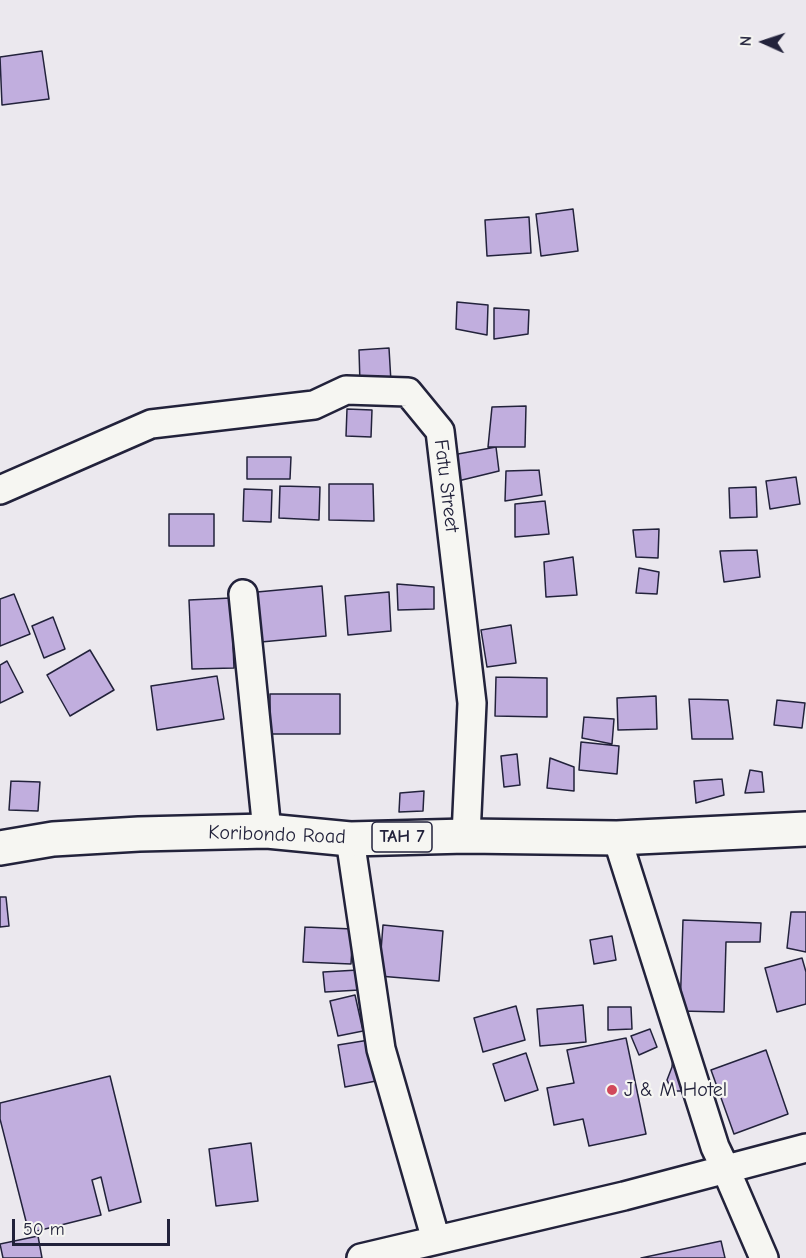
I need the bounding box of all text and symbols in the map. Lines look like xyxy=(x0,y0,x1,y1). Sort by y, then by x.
north arrow xyxy=(734,12,794,72)
text: N xyxy=(737,35,755,47)
street label: Fatu Street xyxy=(428,438,464,534)
street label: Koribondo Road xyxy=(208,821,346,849)
road number: TAH 7 xyxy=(372,822,432,852)
place label: J & M Hotel xyxy=(624,1078,727,1102)
marker: J & M Hotel xyxy=(605,1083,619,1097)
scale bar xyxy=(15,1207,172,1245)
text: 50 m xyxy=(23,1219,65,1240)

